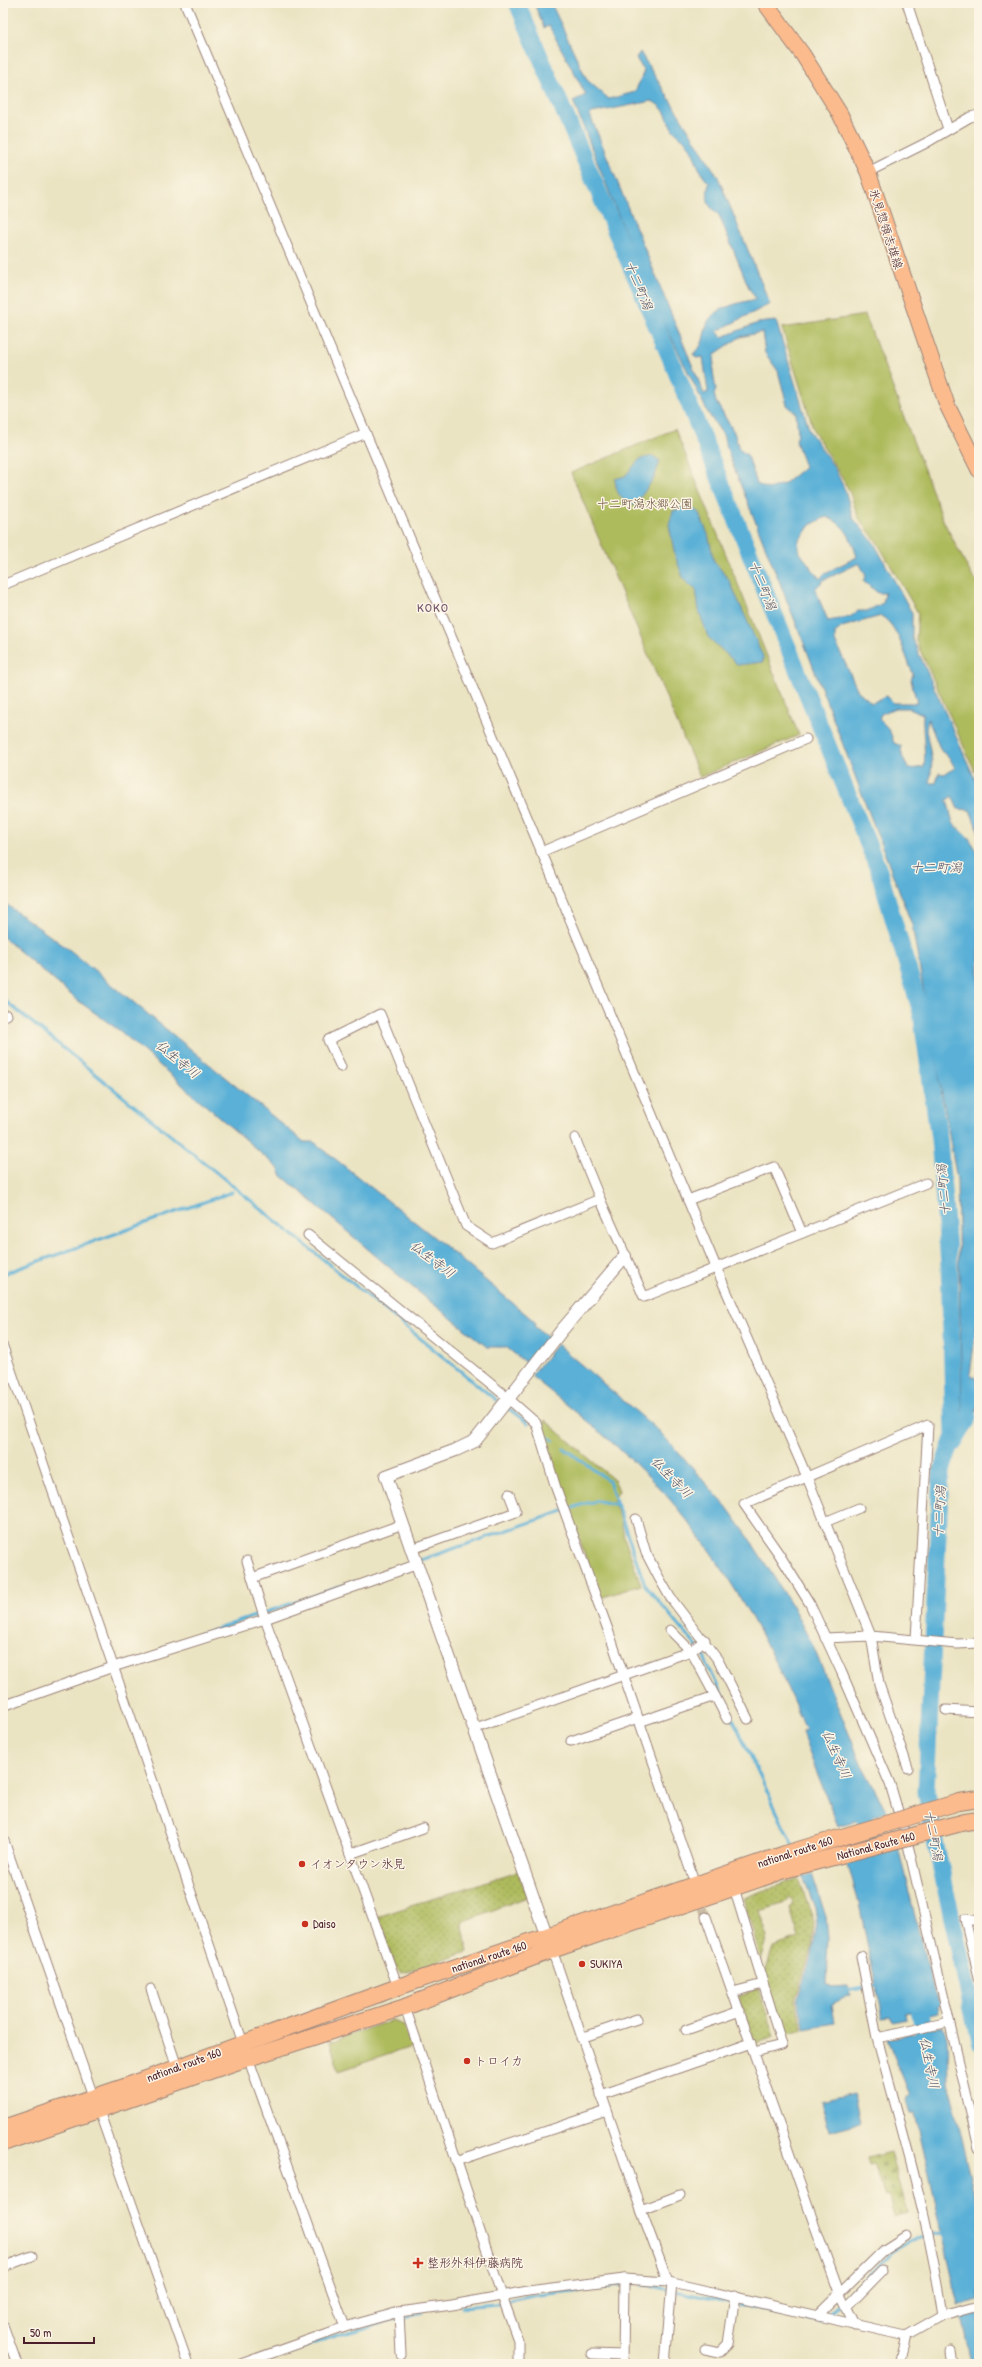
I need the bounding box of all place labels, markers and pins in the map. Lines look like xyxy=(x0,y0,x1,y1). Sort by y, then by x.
place label: イオンタウン氷見 xyxy=(310,1855,405,1872)
marker: イオンタウン氷見 xyxy=(297,1859,307,1869)
place label: Daiso xyxy=(313,1915,336,1932)
marker: Daiso xyxy=(300,1919,310,1929)
place label: SUKIYA xyxy=(590,1955,623,1972)
marker: SUKIYA xyxy=(577,1959,587,1969)
place label: トロイカ xyxy=(475,2052,523,2069)
marker: トロイカ xyxy=(462,2056,472,2066)
place label: 整形外科伊藤病院 xyxy=(427,2254,523,2271)
marker: 整形外科伊藤病院 xyxy=(412,2257,424,2269)

